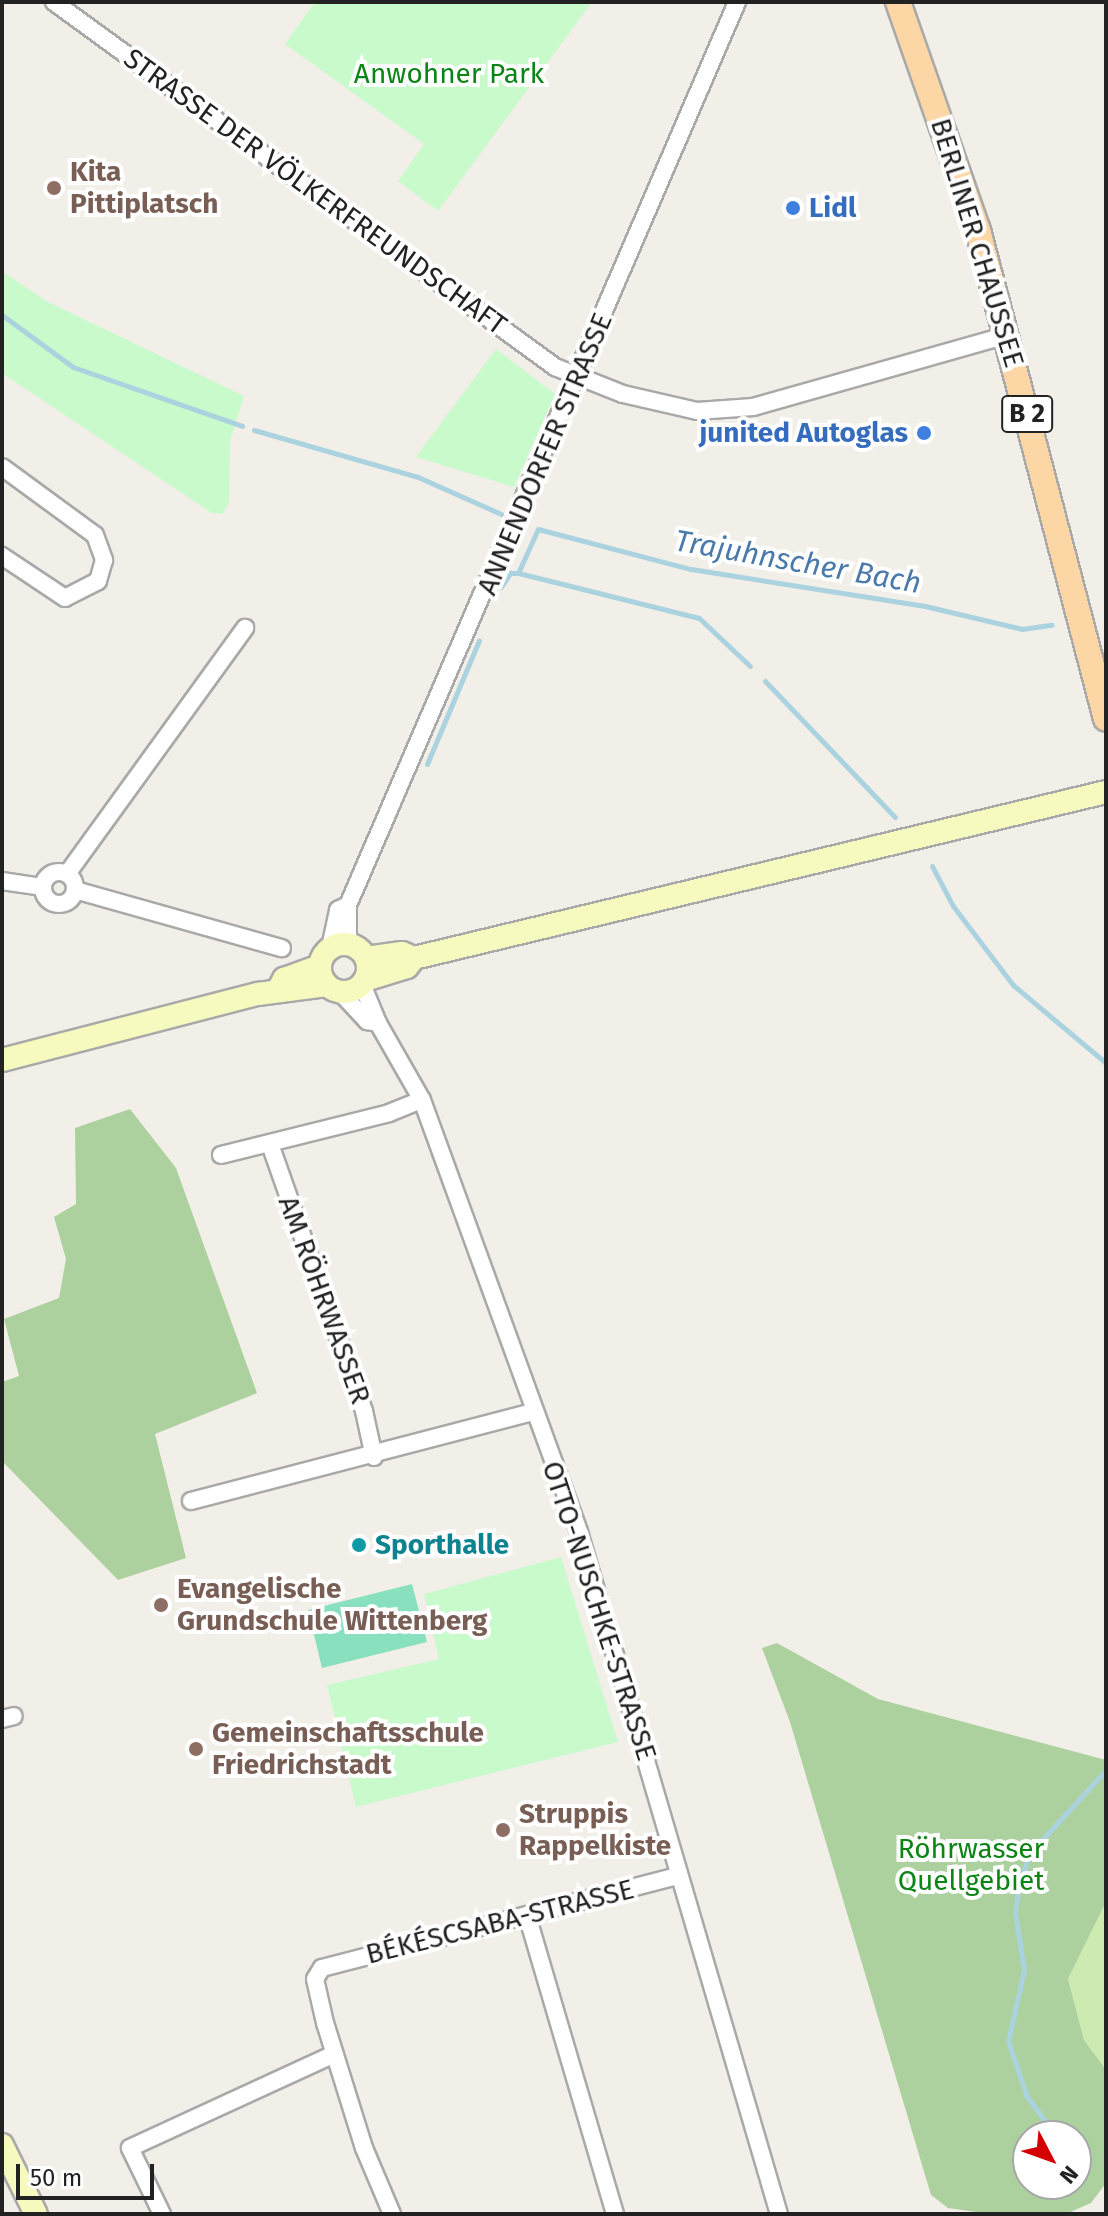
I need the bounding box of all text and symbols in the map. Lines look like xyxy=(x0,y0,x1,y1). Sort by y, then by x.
street label: STRASSE DER VÖLKERFREUNDSCHAFT xyxy=(117,42,513,342)
park label: Anwohner Park xyxy=(354,57,544,91)
street label: BERLINER CHAUSSEE xyxy=(923,114,1031,372)
place label: Kita Pittiplatsch xyxy=(70,155,218,221)
marker: Kita Pittiplatsch xyxy=(45,179,63,197)
place label: Lidl xyxy=(809,191,856,225)
marker: Lidl xyxy=(784,199,802,217)
street label: ANNENDORFER STRASSE xyxy=(470,308,620,600)
road number: B 2 xyxy=(1001,392,1053,436)
place label: junited Autoglas xyxy=(699,416,908,450)
marker: junited Autoglas xyxy=(915,424,933,442)
water label: Trajuhnscher Bach xyxy=(672,523,924,601)
street label: AM RÖHRWASSER xyxy=(271,1192,377,1408)
street label: OTTO-NUSCHKE-STRASSE xyxy=(535,1457,663,1765)
place label: Sporthalle xyxy=(375,1528,509,1562)
marker: Sporthalle xyxy=(350,1536,368,1554)
place label: Evangelische Grundschule Wittenberg xyxy=(177,1572,487,1638)
marker: Evangelische Grundschule Wittenberg xyxy=(152,1596,170,1614)
place label: Gemeinschaftsschule Friedrichstadt xyxy=(212,1716,484,1782)
marker: Gemeinschaftsschule Friedrichstadt xyxy=(187,1740,205,1758)
place label: Struppis Rappelkiste xyxy=(519,1797,671,1863)
marker: Struppis Rappelkiste xyxy=(494,1821,512,1839)
park label: Röhrwasser Quellgebiet xyxy=(898,1832,1044,1898)
street label: BÉKÉSCSABA-STRASSE xyxy=(362,1872,638,1972)
north arrow xyxy=(1012,2120,1092,2200)
scale bar xyxy=(20,2148,158,2198)
text: N xyxy=(1054,2160,1084,2189)
text: 50 m xyxy=(30,2164,82,2192)

